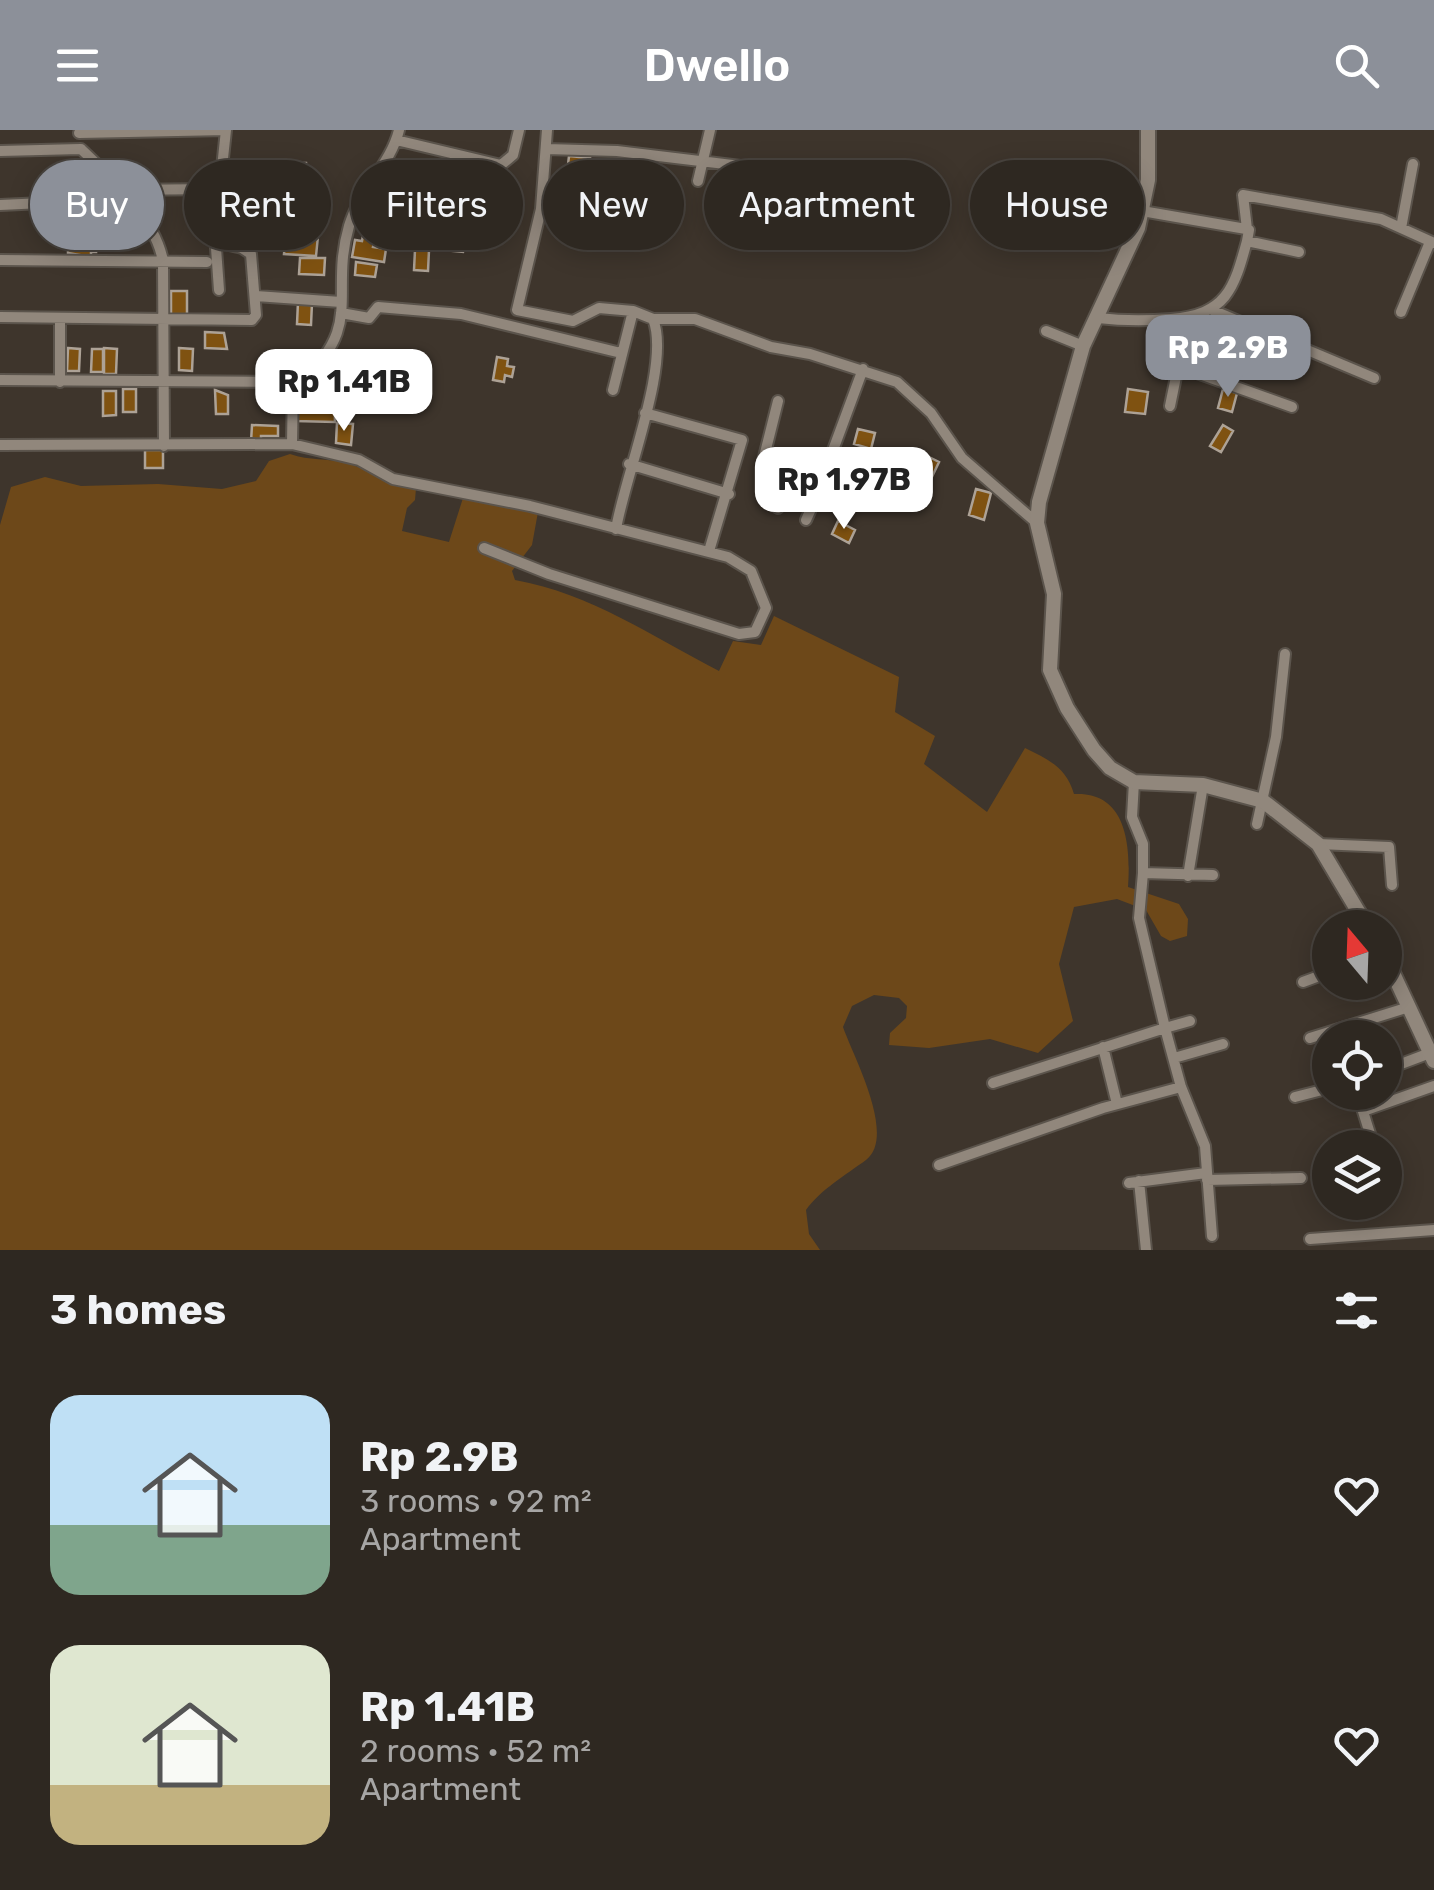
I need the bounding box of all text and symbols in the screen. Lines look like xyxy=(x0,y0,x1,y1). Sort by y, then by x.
icon: menu xyxy=(50,38,105,93)
icon: search xyxy=(1329,38,1384,93)
text: Dwello xyxy=(644,39,790,92)
chip: Buy xyxy=(30,160,164,250)
chip: Rent xyxy=(184,160,331,250)
chip: Filters xyxy=(351,160,523,250)
chip: New xyxy=(543,160,684,250)
chip: Apartment xyxy=(704,160,950,250)
chip: House xyxy=(970,160,1144,250)
pin: Rp 2.9B xyxy=(1136,315,1320,400)
text: Rp 2.9B xyxy=(1168,328,1288,366)
pin: Rp 1.41B xyxy=(241,349,447,434)
text: Rp 1.41B xyxy=(277,362,411,400)
pin: Rp 1.97B xyxy=(741,447,947,532)
text: Rp 1.97B xyxy=(777,460,911,498)
north arrow xyxy=(1312,910,1402,1000)
map controls xyxy=(1312,910,1402,1220)
button: locate xyxy=(1312,1020,1402,1110)
button: layers xyxy=(1312,1130,1402,1220)
icon: filters xyxy=(1329,1283,1384,1338)
text: 3 homes xyxy=(50,1285,226,1335)
text: Rp 2.9B xyxy=(360,1432,519,1482)
icon: home xyxy=(130,1435,250,1555)
icon: heart xyxy=(1329,1468,1384,1523)
text: 3 rooms · 92 m² xyxy=(360,1482,592,1520)
text: Apartment xyxy=(360,1520,521,1558)
text: Rp 1.41B xyxy=(360,1682,535,1732)
icon: home xyxy=(130,1685,250,1805)
icon: heart xyxy=(1329,1718,1384,1773)
text: 2 rooms · 52 m² xyxy=(360,1732,591,1770)
text: Apartment xyxy=(360,1770,521,1808)

